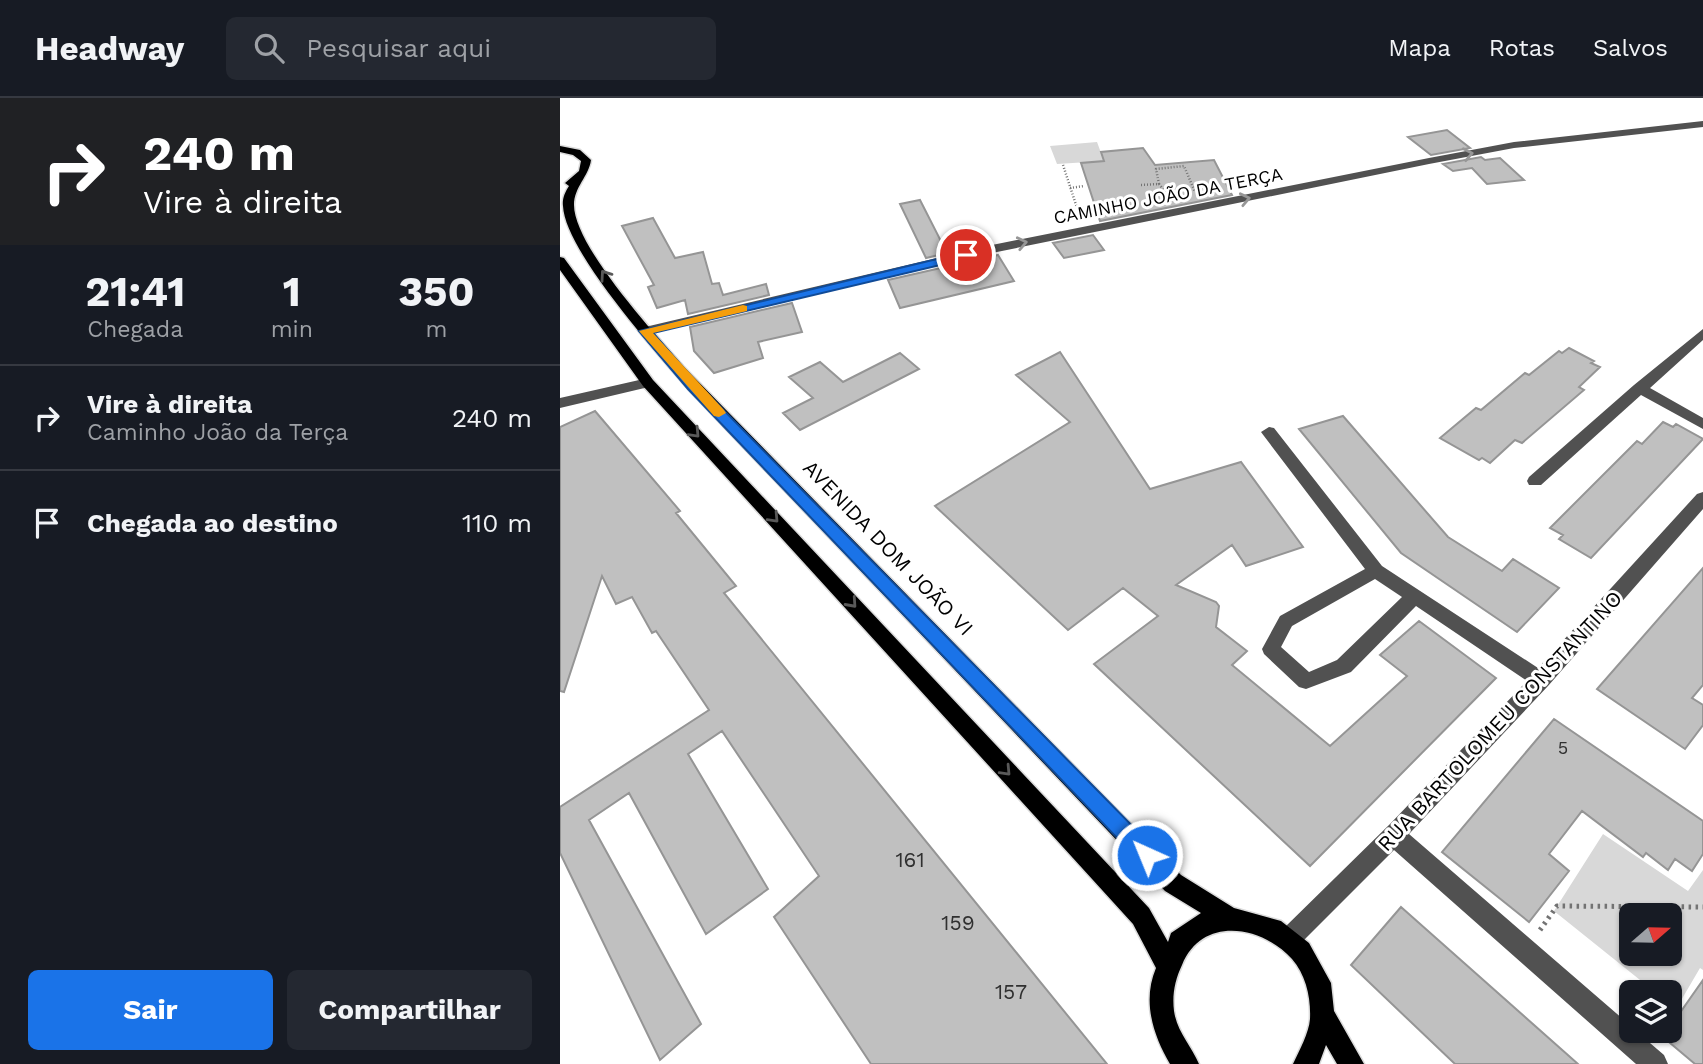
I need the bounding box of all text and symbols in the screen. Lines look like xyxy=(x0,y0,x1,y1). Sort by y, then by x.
search box xyxy=(226,17,716,80)
text: Headway xyxy=(35,29,184,68)
icon: search xyxy=(250,29,288,67)
text: Pesquisar aqui xyxy=(306,33,491,63)
text: Mapa xyxy=(1388,34,1451,62)
text: Rotas xyxy=(1489,34,1555,62)
text: Salvos xyxy=(1593,34,1668,62)
text: 240 m xyxy=(143,124,295,182)
icon: right xyxy=(28,126,119,217)
one-way arrow xyxy=(1462,147,1474,162)
street label: CAMINHO JOÃO DA TERÇA xyxy=(1052,163,1284,228)
text: Vire à direita xyxy=(143,183,342,221)
one-way arrow xyxy=(1239,193,1251,208)
pin xyxy=(936,225,996,285)
icon: arrive xyxy=(947,236,985,274)
one-way arrow xyxy=(1016,236,1028,251)
text: 21:41 xyxy=(85,267,185,316)
text: 1 xyxy=(283,267,301,316)
text: 350 xyxy=(398,267,475,316)
one-way arrow xyxy=(601,270,614,283)
text: Chegada xyxy=(87,316,183,343)
text: min xyxy=(271,316,313,343)
text: m xyxy=(425,316,447,343)
text: Vire à direita xyxy=(87,389,252,419)
icon: right xyxy=(28,399,66,437)
text: 240 m xyxy=(452,403,532,433)
text: Caminho João da Terça xyxy=(87,419,348,446)
one-way arrow xyxy=(686,425,699,438)
street label: AVENIDA DOM JOÃO VI xyxy=(798,455,979,641)
icon: arrive xyxy=(28,504,66,542)
text: Chegada ao destino xyxy=(87,508,338,538)
text: 110 m xyxy=(462,508,532,538)
one-way arrow xyxy=(765,510,778,523)
street label: RUA BARTOLOMEU CONSTANTINO xyxy=(1372,585,1627,856)
one-way arrow xyxy=(844,595,856,608)
house number: 5 xyxy=(1558,737,1568,758)
one-way arrow xyxy=(997,763,1010,776)
position arrow xyxy=(1110,818,1184,892)
house number: 161 xyxy=(895,847,925,872)
north arrow xyxy=(1619,903,1682,966)
map controls xyxy=(1619,903,1682,1043)
house number: 159 xyxy=(941,910,975,935)
button: Sair xyxy=(28,970,273,1050)
button: Compartilhar xyxy=(287,970,532,1050)
house number: 157 xyxy=(995,979,1027,1004)
button: layers xyxy=(1619,980,1682,1043)

